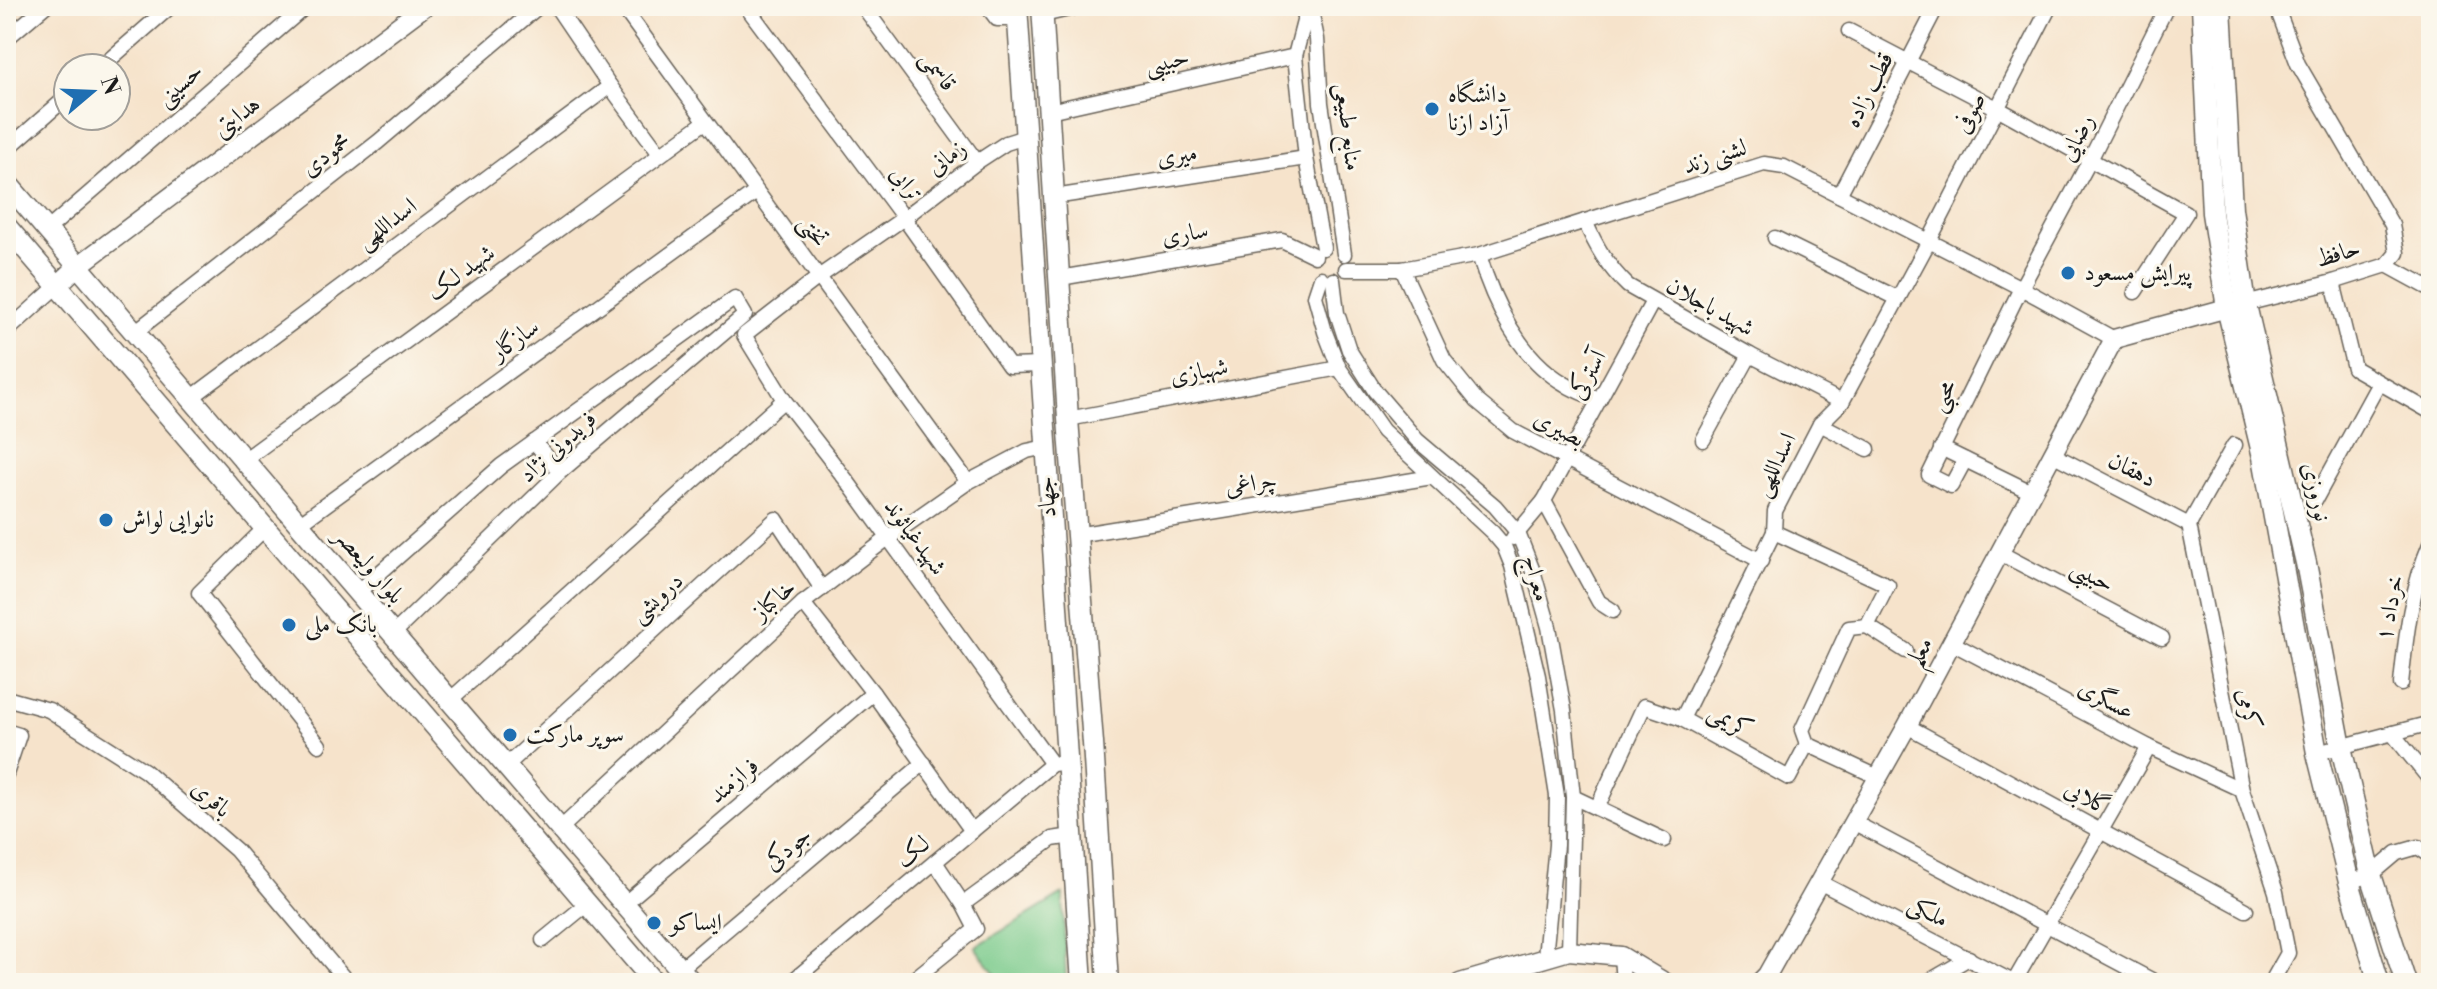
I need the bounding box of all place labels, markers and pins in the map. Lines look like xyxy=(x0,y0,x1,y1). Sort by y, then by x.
place label: دانشگاه آزاد ازنا xyxy=(1448,79,1511,138)
marker: دانشگاه آزاد ازنا xyxy=(1423,100,1441,118)
place label: پیرایش مسعود xyxy=(2084,258,2192,289)
marker: پیرایش مسعود xyxy=(2059,264,2077,282)
place label: نانوایی لواش xyxy=(122,505,214,535)
marker: نانوایی لواش xyxy=(97,511,115,529)
place label: بانک ملی xyxy=(305,610,377,641)
marker: بانک ملی xyxy=(280,616,298,634)
place label: سوپر مارکت xyxy=(526,720,624,750)
marker: سوپر مارکت xyxy=(501,726,519,744)
place label: ایساکو xyxy=(668,908,722,938)
marker: ایساکو xyxy=(645,914,663,932)

